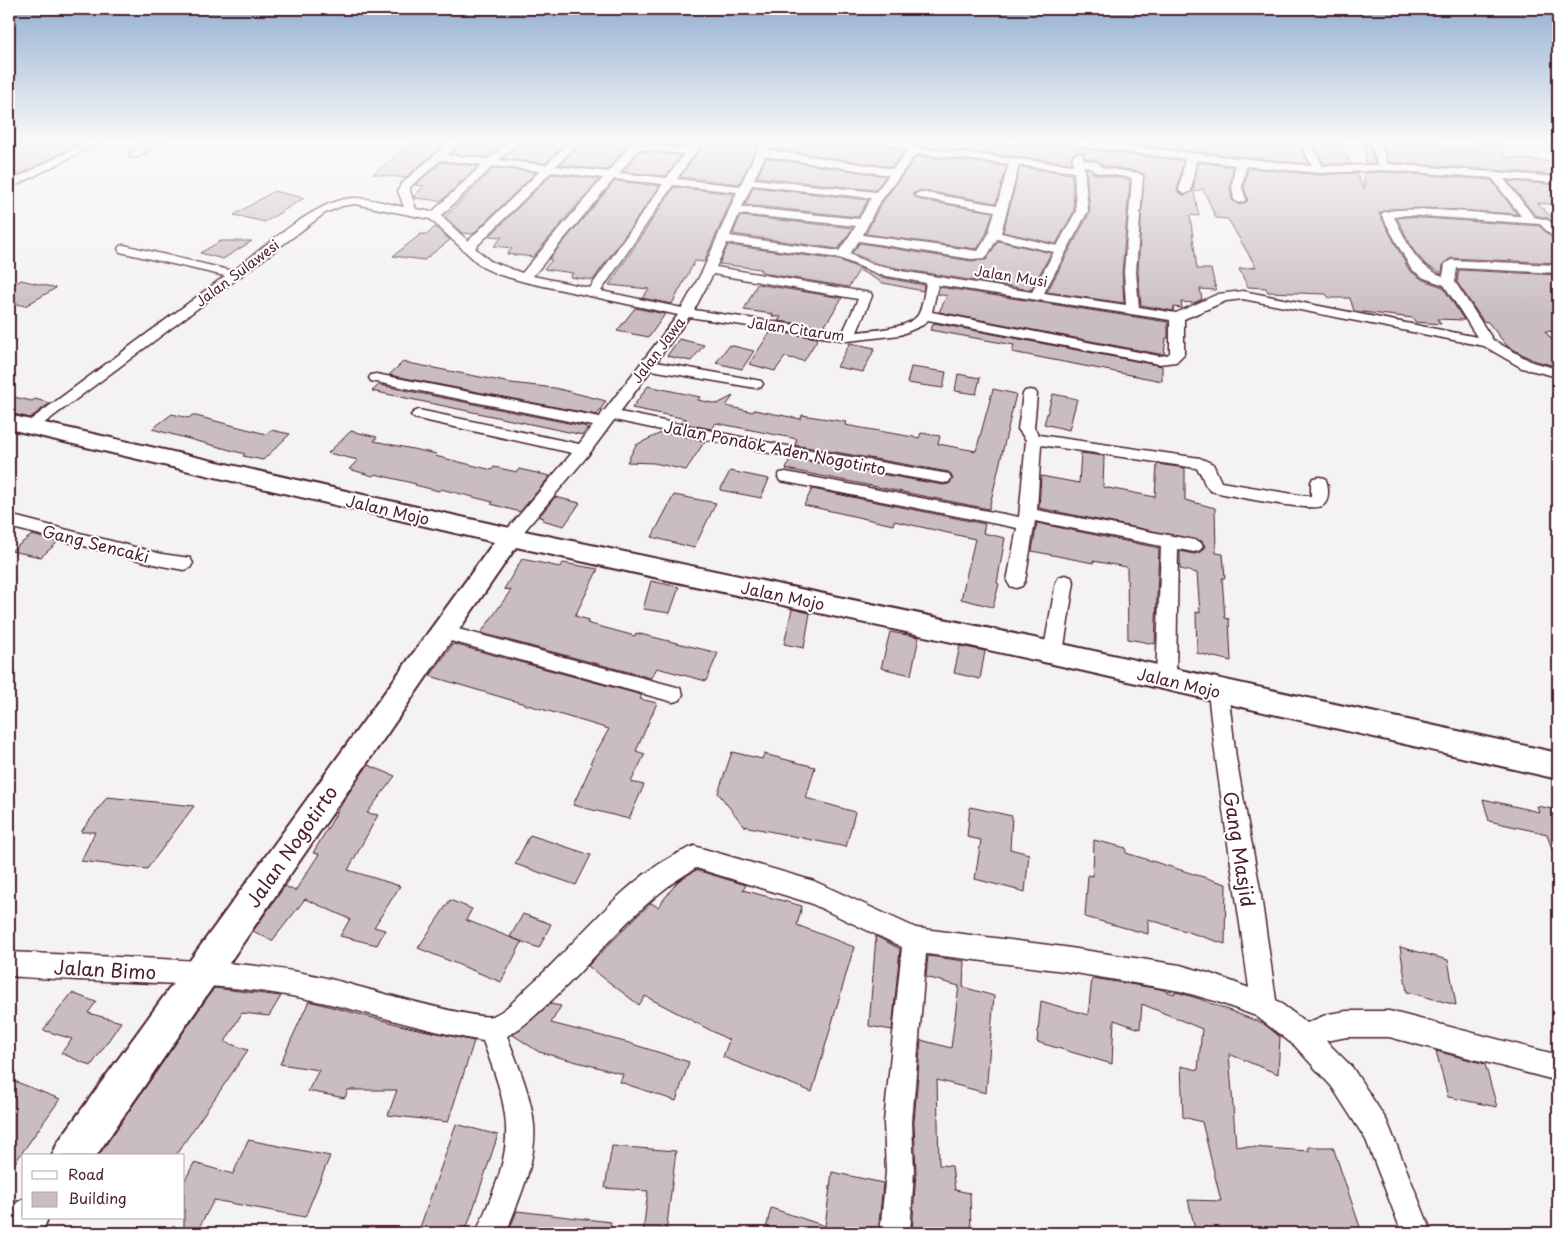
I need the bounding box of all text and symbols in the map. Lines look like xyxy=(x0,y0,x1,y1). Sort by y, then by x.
street label: Jalan Sulawesi xyxy=(191,234,283,312)
street label: Jalan Musi xyxy=(973,260,1049,292)
street label: Jalan Jawa xyxy=(626,312,690,387)
street label: Jalan Citarum xyxy=(746,312,846,346)
street label: Jalan Pondok Aden Nogotirto xyxy=(662,414,888,480)
street label: Jalan Mojo xyxy=(344,488,432,530)
street label: Gang Sencaki xyxy=(40,518,152,568)
street label: Jalan Mojo xyxy=(739,574,827,616)
street label: Jalan Mojo xyxy=(1135,661,1223,703)
street label: Jalan Nogotirto xyxy=(238,779,344,913)
street label: Gang Masjid xyxy=(1217,789,1263,909)
street label: Jalan Bimo xyxy=(53,952,157,986)
legend xyxy=(22,1154,185,1220)
text: Road xyxy=(68,1162,104,1185)
text: Building xyxy=(68,1186,127,1209)

